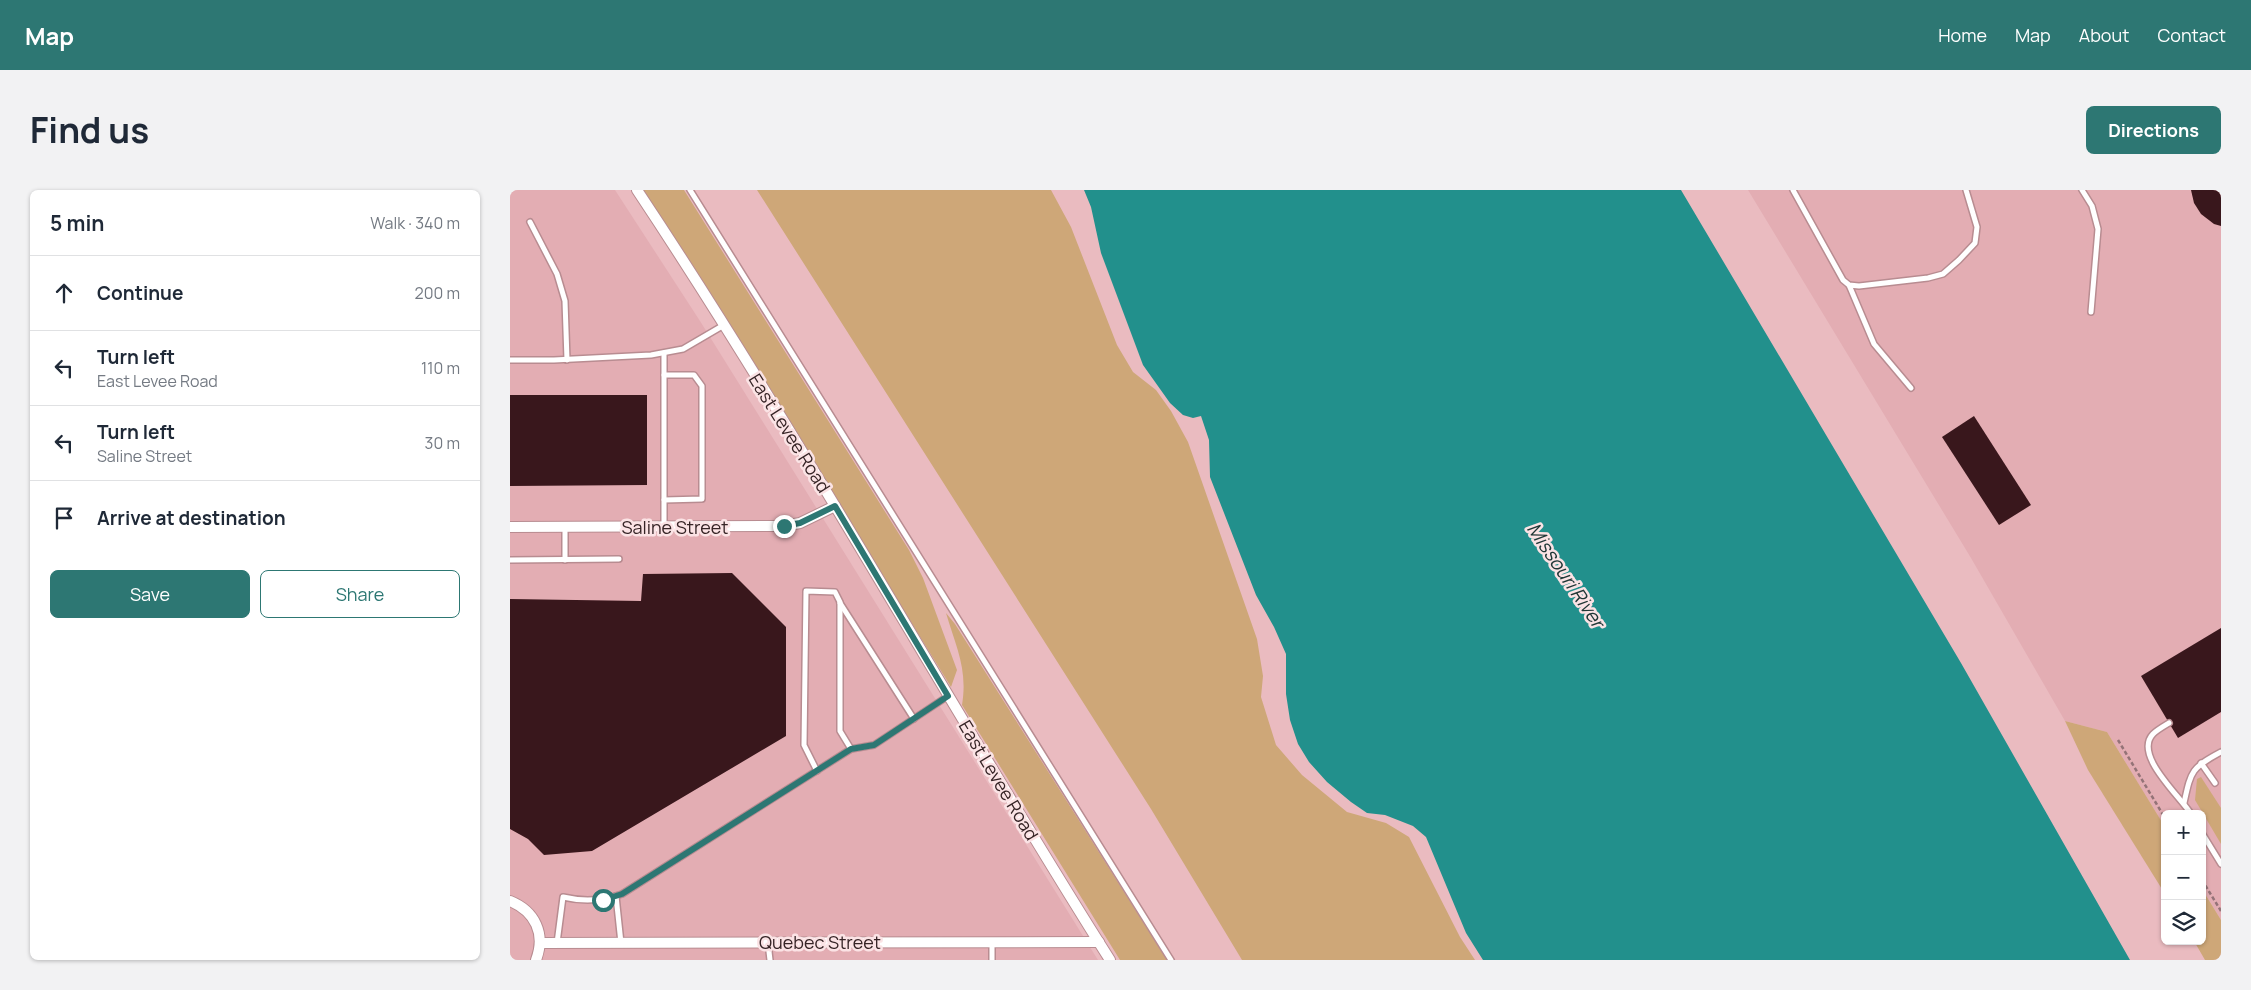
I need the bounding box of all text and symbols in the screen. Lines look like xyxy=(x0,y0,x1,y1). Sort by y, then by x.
text: Map xyxy=(25,19,74,52)
text: Home xyxy=(1938,23,1987,47)
text: Map xyxy=(2015,23,2051,47)
text: About xyxy=(2079,23,2129,47)
text: Contact xyxy=(2157,23,2226,47)
text: Find us xyxy=(30,106,149,154)
button: Directions xyxy=(2086,106,2221,154)
text: 5 min xyxy=(50,209,104,237)
text: Walk · 340 m xyxy=(370,212,460,234)
icon: ahead xyxy=(50,279,78,307)
text: Continue xyxy=(97,280,183,306)
text: 200 m xyxy=(415,282,460,304)
text: Turn left xyxy=(97,344,175,370)
icon: left xyxy=(50,354,78,382)
text: 110 m xyxy=(421,357,460,379)
street label: East Levee Road xyxy=(744,369,836,497)
text: East Levee Road xyxy=(97,370,218,392)
text: Turn left xyxy=(97,419,175,445)
icon: left xyxy=(50,429,78,457)
text: 30 m xyxy=(425,432,460,454)
text: Saline Street xyxy=(97,445,192,467)
icon: arrive xyxy=(50,504,78,532)
text: Arrive at destination xyxy=(97,505,286,531)
street label: Saline Street xyxy=(621,515,729,539)
route end xyxy=(773,515,796,538)
water label: Missouri River xyxy=(1521,517,1612,634)
button: Save xyxy=(50,570,250,618)
button: Share xyxy=(260,570,460,618)
street label: East Levee Road xyxy=(954,716,1044,844)
map controls xyxy=(2161,810,2206,945)
button: + xyxy=(2161,810,2206,855)
button: − xyxy=(2161,855,2206,900)
route start xyxy=(592,889,615,912)
button: layers xyxy=(2161,900,2206,945)
street label: Quebec Street xyxy=(759,930,881,954)

